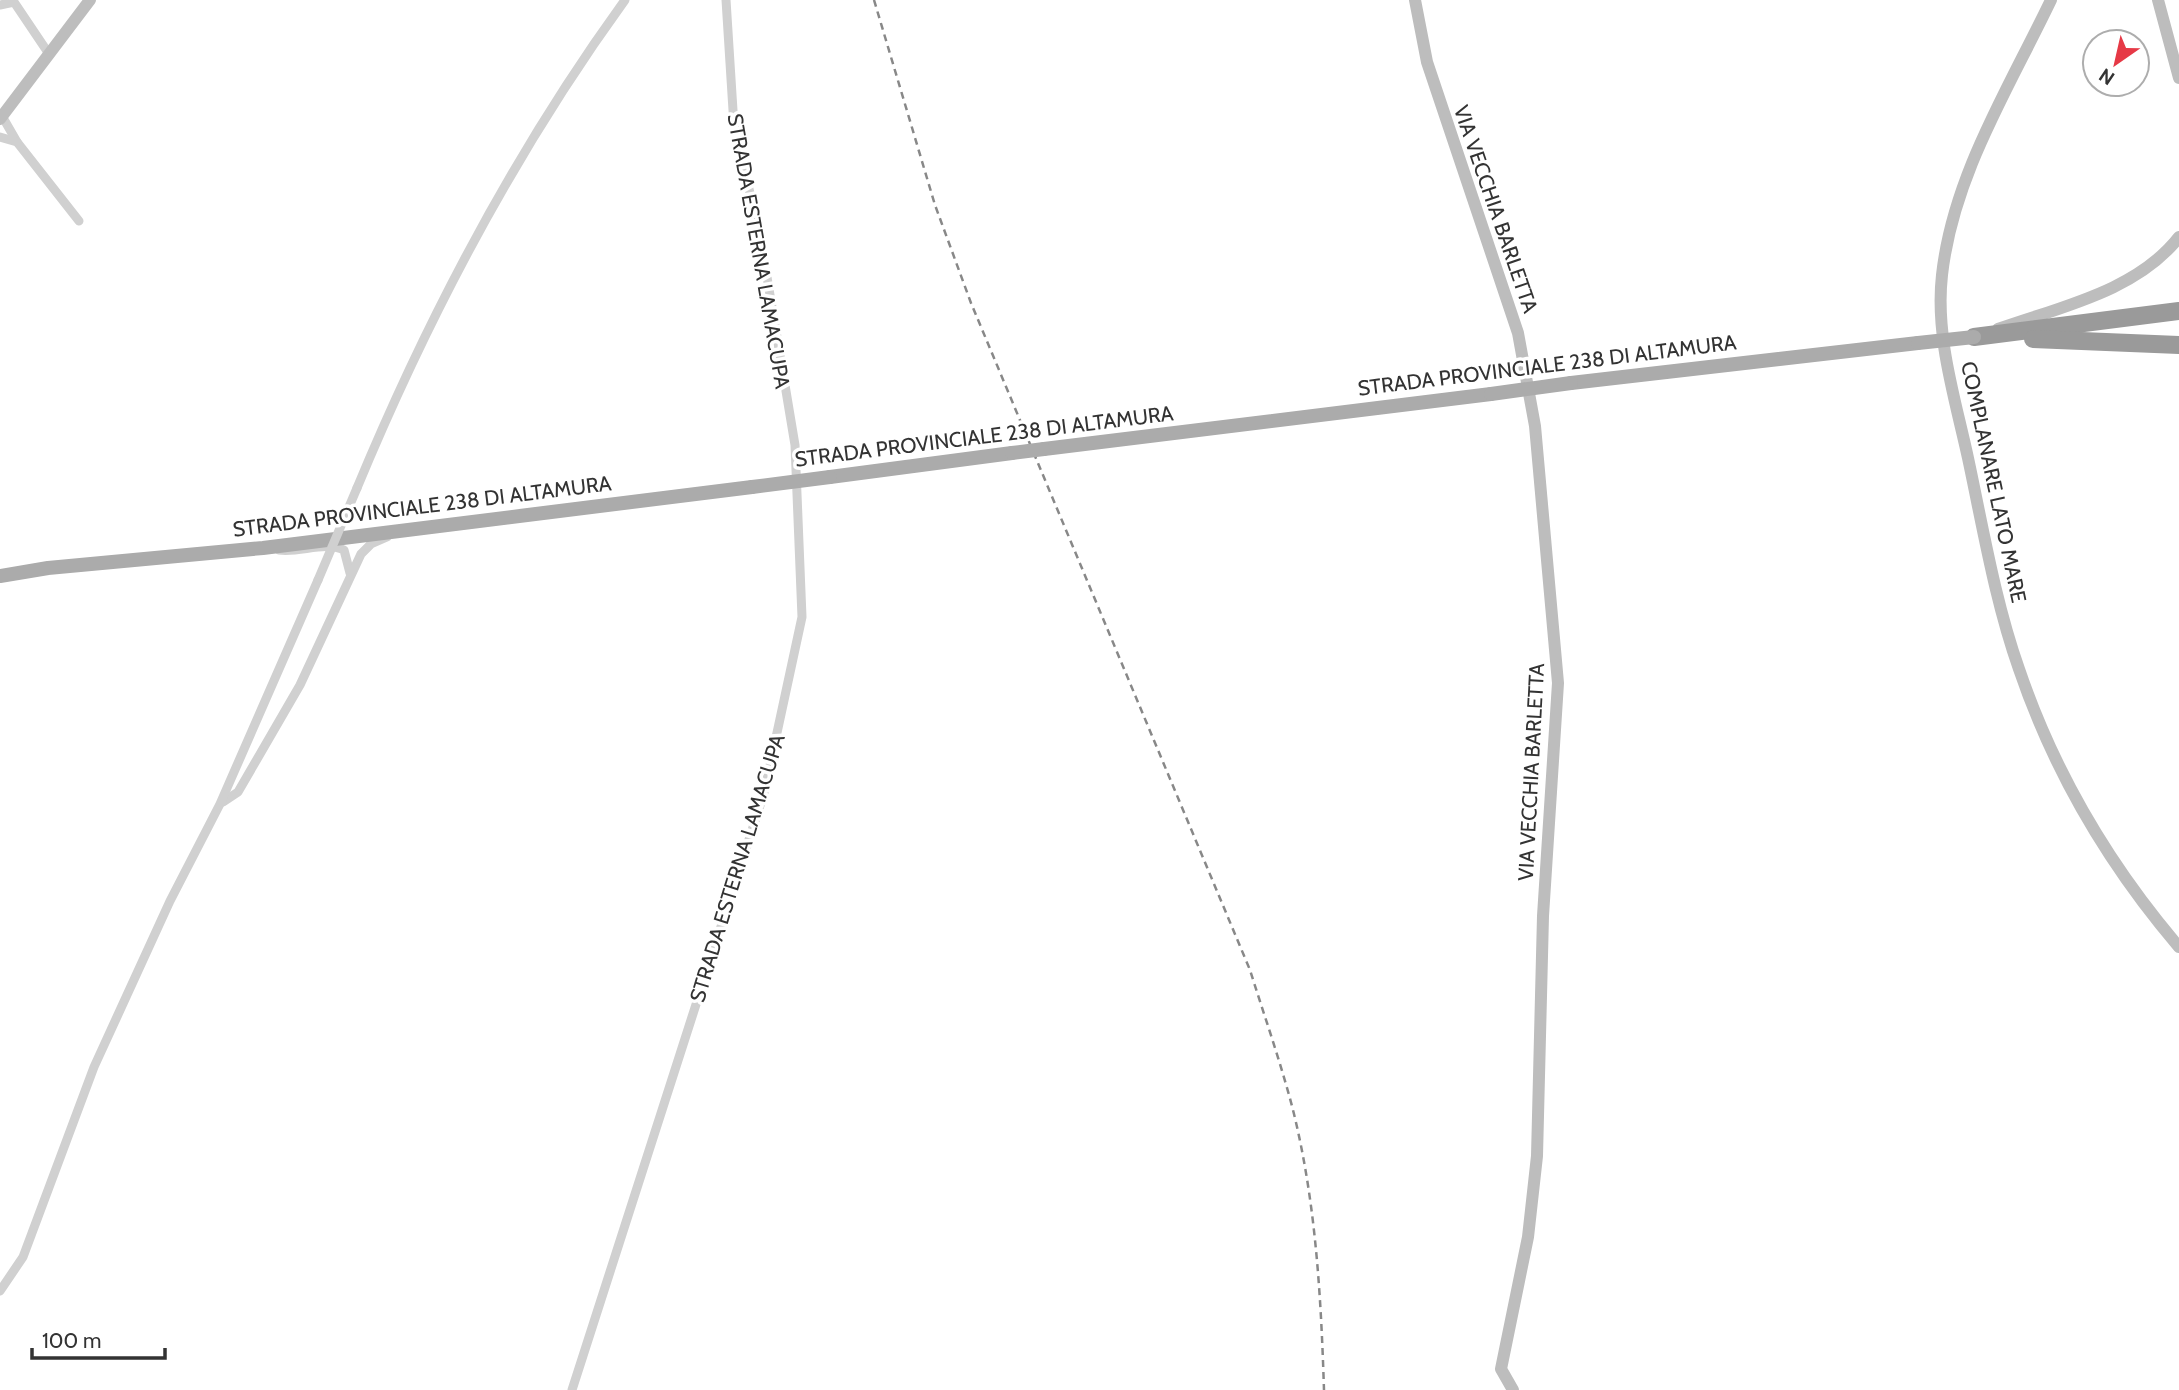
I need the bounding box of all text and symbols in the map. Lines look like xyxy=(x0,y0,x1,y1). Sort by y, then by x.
north arrow xyxy=(2081,28,2151,98)
text: N xyxy=(2095,63,2119,90)
street label: VIA VECCHIA BARLETTA xyxy=(1449,102,1543,316)
street label: STRADA ESTERNA LAMACUPA xyxy=(722,111,796,391)
street label: STRADA PROVINCIALE 238 DI ALTAMURA xyxy=(1356,329,1738,401)
street label: COMPLANARE LATO MARE xyxy=(1956,359,2032,605)
street label: STRADA PROVINCIALE 238 DI ALTAMURA xyxy=(793,400,1175,472)
street label: STRADA PROVINCIALE 238 DI ALTAMURA xyxy=(231,470,613,542)
street label: VIA VECCHIA BARLETTA xyxy=(1513,662,1549,881)
street label: STRADA ESTERNA LAMACUPA xyxy=(684,731,790,1005)
scale bar xyxy=(32,1316,164,1360)
text: 100 m xyxy=(42,1328,101,1353)

